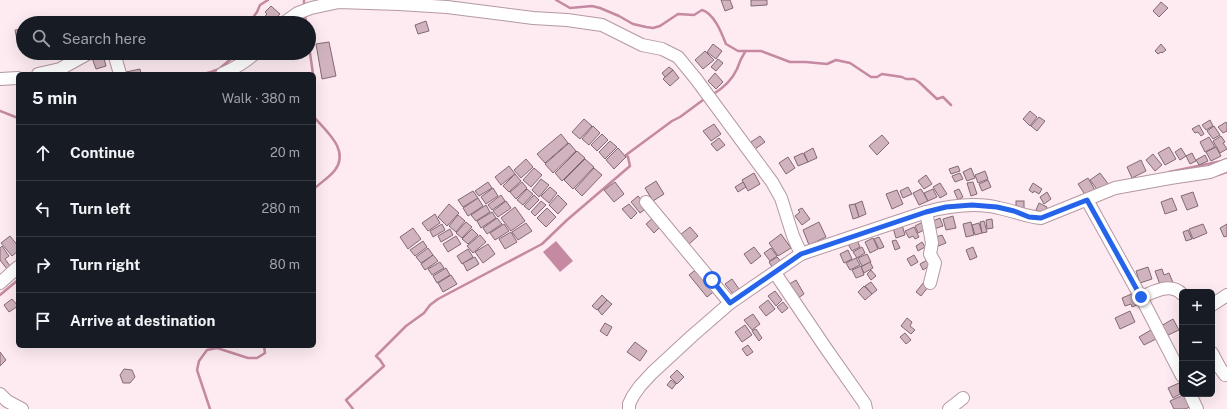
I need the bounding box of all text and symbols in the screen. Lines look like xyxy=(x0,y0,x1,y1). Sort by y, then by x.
search box xyxy=(16,16,316,60)
icon: search xyxy=(30,27,52,49)
text: Search here xyxy=(62,30,146,47)
text: 5 min xyxy=(32,88,77,108)
text: Walk · 380 m xyxy=(222,91,300,106)
icon: ahead xyxy=(32,142,54,164)
text: Continue xyxy=(70,144,135,161)
text: 20 m xyxy=(270,145,300,160)
icon: left xyxy=(32,198,54,220)
text: Turn left xyxy=(70,200,131,217)
text: 280 m xyxy=(262,201,300,216)
icon: right xyxy=(32,254,54,276)
text: Turn right xyxy=(70,256,140,273)
text: 80 m xyxy=(269,257,300,272)
route start xyxy=(703,271,721,289)
route end xyxy=(1132,288,1150,306)
map controls xyxy=(1179,289,1215,397)
button: + xyxy=(1179,289,1215,325)
icon: arrive xyxy=(32,310,54,332)
text: Arrive at destination xyxy=(70,312,215,329)
button: − xyxy=(1179,325,1215,361)
button: layers xyxy=(1179,361,1215,397)

